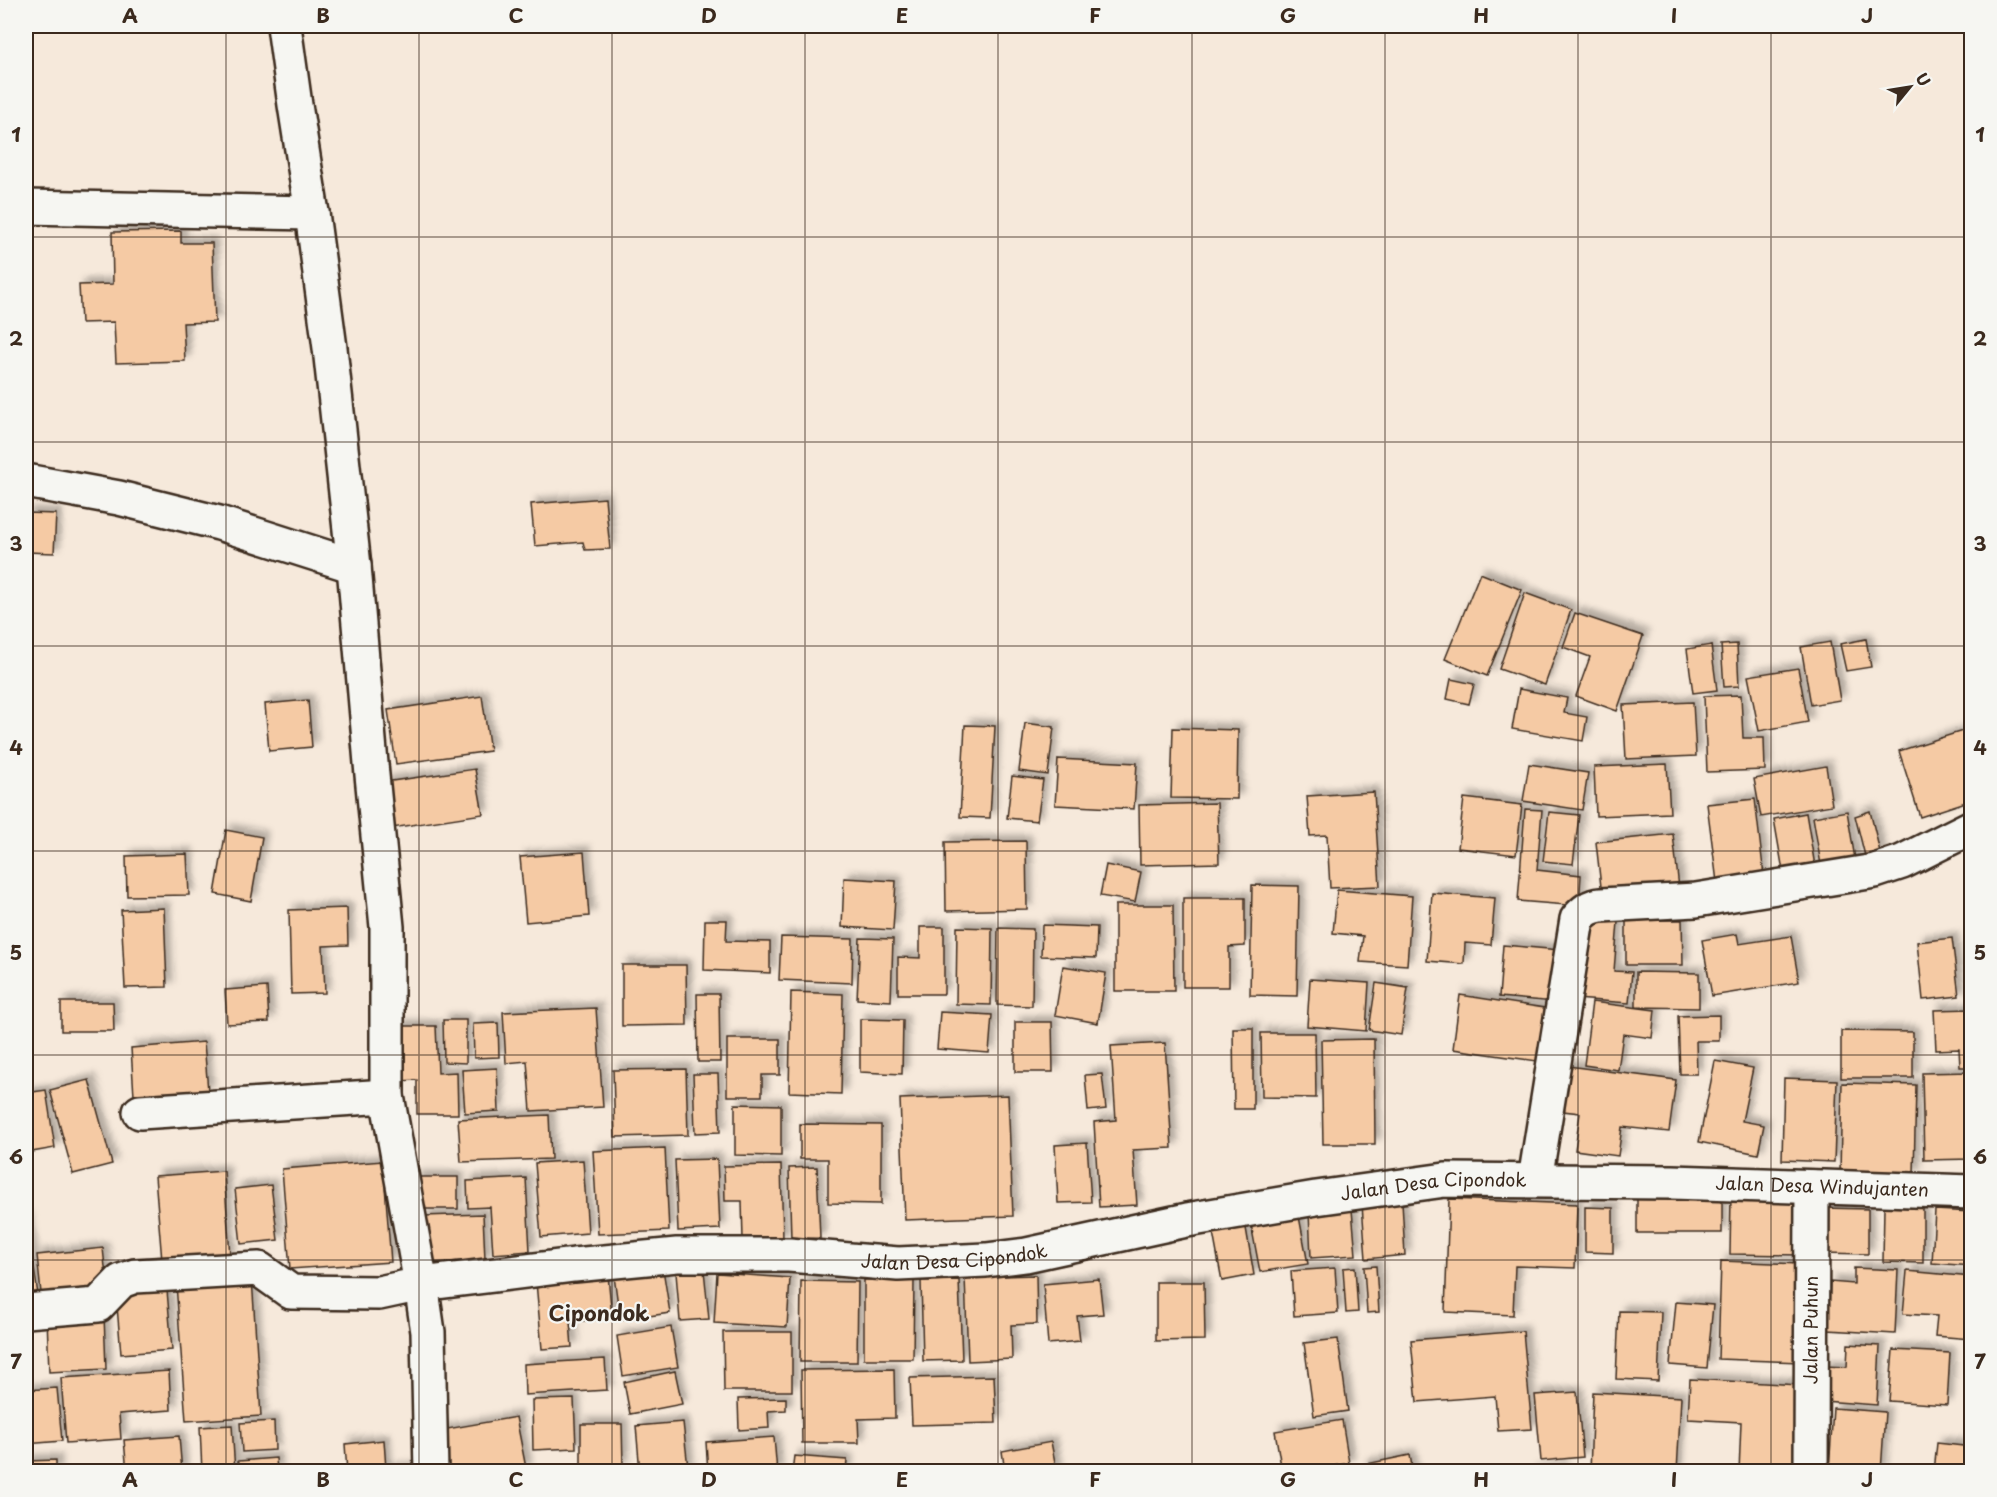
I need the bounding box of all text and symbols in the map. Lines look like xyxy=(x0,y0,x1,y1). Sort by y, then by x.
text: A xyxy=(122,0,138,30)
text: B xyxy=(316,0,330,30)
text: C xyxy=(508,0,524,30)
text: D xyxy=(701,0,717,30)
text: E xyxy=(896,0,908,30)
text: F xyxy=(1089,0,1101,30)
text: G xyxy=(1280,0,1296,30)
text: H xyxy=(1473,0,1489,30)
text: I xyxy=(1671,0,1677,30)
text: J xyxy=(1861,0,1873,30)
north arrow xyxy=(1880,57,1940,117)
text: U xyxy=(1910,68,1937,90)
text: 1 xyxy=(11,119,21,149)
text: 1 xyxy=(1975,119,1985,149)
text: 2 xyxy=(9,323,23,353)
text: 2 xyxy=(1973,323,1987,353)
text: 3 xyxy=(9,528,23,558)
text: 3 xyxy=(1973,528,1987,558)
text: 4 xyxy=(9,732,23,762)
text: 4 xyxy=(1973,732,1987,762)
text: 5 xyxy=(10,937,22,967)
text: 5 xyxy=(1974,937,1986,967)
text: 6 xyxy=(9,1141,23,1171)
text: 6 xyxy=(1973,1141,1987,1171)
street label: Jalan Desa Cipondok xyxy=(1339,1165,1527,1206)
street label: Jalan Desa Windujanten xyxy=(1715,1168,1929,1203)
street label: Jalan Desa Cipondok xyxy=(860,1236,1050,1276)
street label: Jalan Puhun xyxy=(1796,1276,1824,1384)
district label: Cipondok xyxy=(548,1296,650,1328)
text: 7 xyxy=(10,1346,22,1376)
text: 7 xyxy=(1974,1346,1986,1376)
text: A xyxy=(122,1464,138,1494)
text: B xyxy=(316,1464,330,1494)
text: C xyxy=(508,1464,524,1494)
text: D xyxy=(701,1464,717,1494)
text: E xyxy=(896,1464,908,1494)
text: F xyxy=(1089,1464,1101,1494)
text: G xyxy=(1280,1464,1296,1494)
text: H xyxy=(1473,1464,1489,1494)
text: I xyxy=(1671,1464,1677,1494)
text: J xyxy=(1861,1464,1873,1494)

